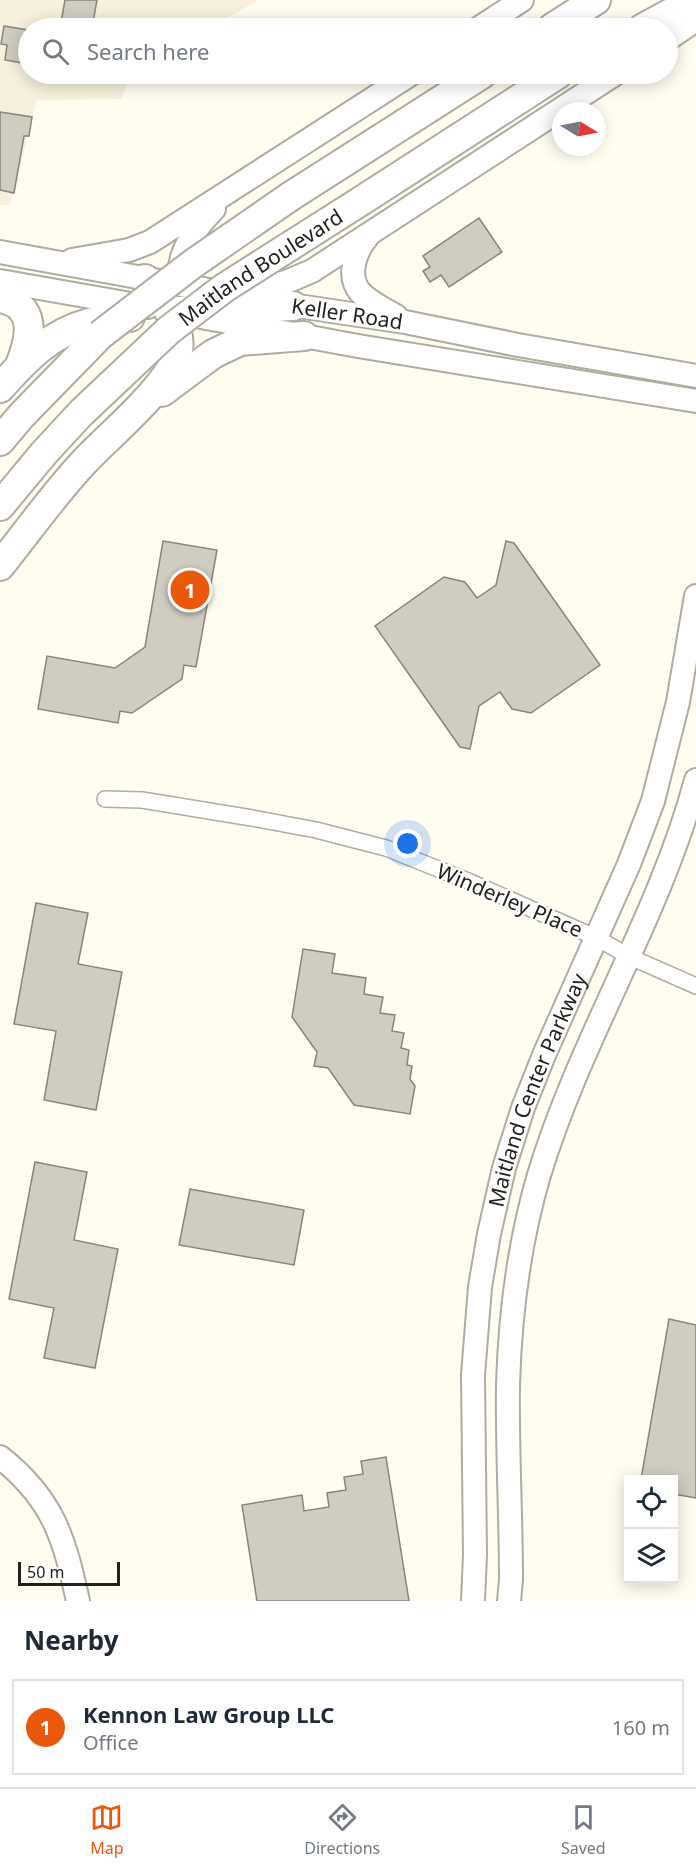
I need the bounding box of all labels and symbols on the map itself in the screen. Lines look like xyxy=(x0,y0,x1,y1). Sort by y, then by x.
north arrow xyxy=(552,102,606,156)
street label: Maitland Boulevard xyxy=(172,202,348,332)
street label: Keller Road xyxy=(290,291,405,336)
pin: 1 xyxy=(170,568,210,612)
your location xyxy=(393,829,422,858)
street label: Winderley Place xyxy=(433,857,587,943)
street label: Maitland Center Parkway xyxy=(482,969,593,1210)
scale bar xyxy=(18,1559,120,1586)

